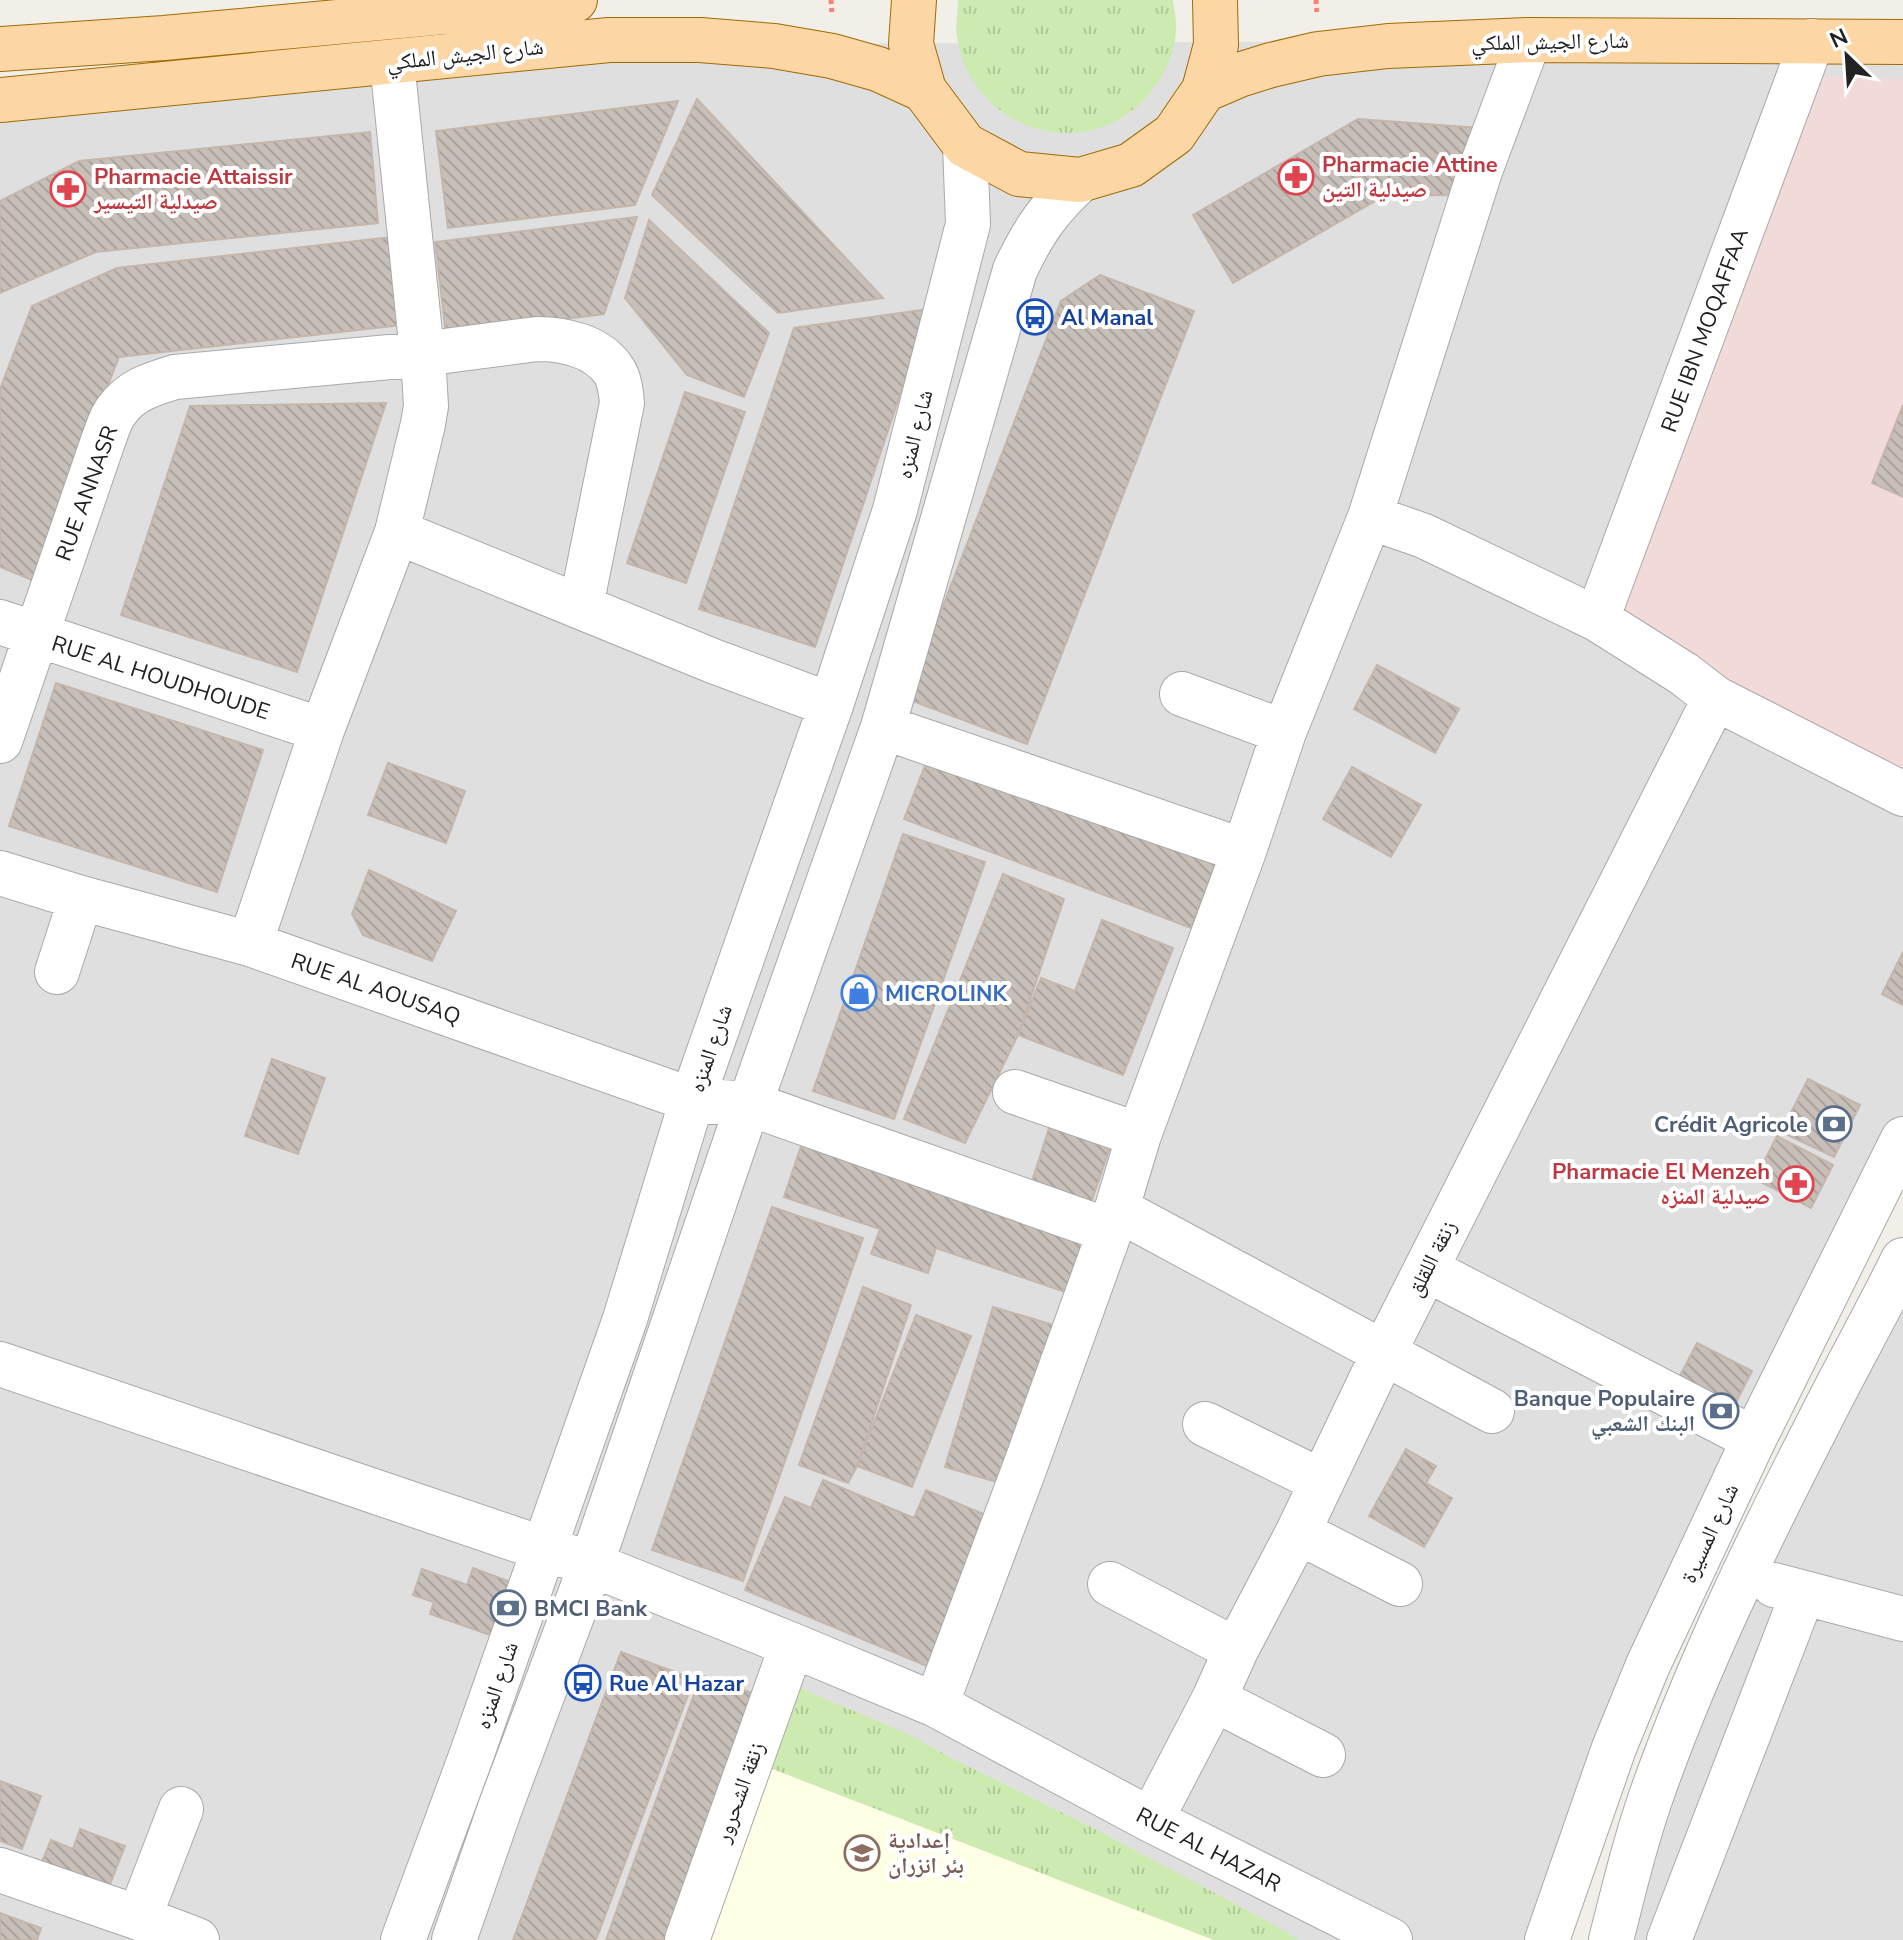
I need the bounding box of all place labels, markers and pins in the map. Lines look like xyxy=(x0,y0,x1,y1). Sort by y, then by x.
place label: Pharmacie Attine صيدلية التين xyxy=(1322,150,1498,205)
pharmacy icon: Pharmacie Attine صيدلية التين xyxy=(1277,158,1315,196)
place label: Pharmacie Attaissir صيدلية التيسير xyxy=(93,162,293,217)
pharmacy icon: Pharmacie Attaissir صيدلية التيسير xyxy=(49,170,87,208)
bus stop icon: Al Manal xyxy=(1016,298,1054,336)
place label: Al Manal xyxy=(1061,303,1153,333)
shop icon: MICROLINK xyxy=(840,974,878,1012)
place label: MICROLINK xyxy=(885,979,1008,1009)
bank icon: Crédit Agricole xyxy=(1815,1105,1853,1143)
place label: Crédit Agricole xyxy=(1654,1110,1808,1140)
place label: Pharmacie El Menzeh صيدلية المنزه xyxy=(1552,1157,1770,1212)
pharmacy icon: Pharmacie El Menzeh صيدلية المنزه xyxy=(1777,1165,1815,1203)
place label: Banque Populaire البنك الشعبي xyxy=(1514,1384,1695,1440)
bank icon: Banque Populaire البنك الشعبي xyxy=(1702,1392,1740,1430)
bank icon: BMCI Bank xyxy=(489,1589,527,1627)
place label: BMCI Bank xyxy=(534,1594,648,1624)
bus stop icon: Rue Al Hazar xyxy=(564,1664,602,1702)
place label: Rue Al Hazar xyxy=(609,1669,744,1699)
place label: إعدادية بئر انزران xyxy=(888,1826,964,1881)
school or university icon: إعدادية بئر انزران xyxy=(843,1834,881,1872)

